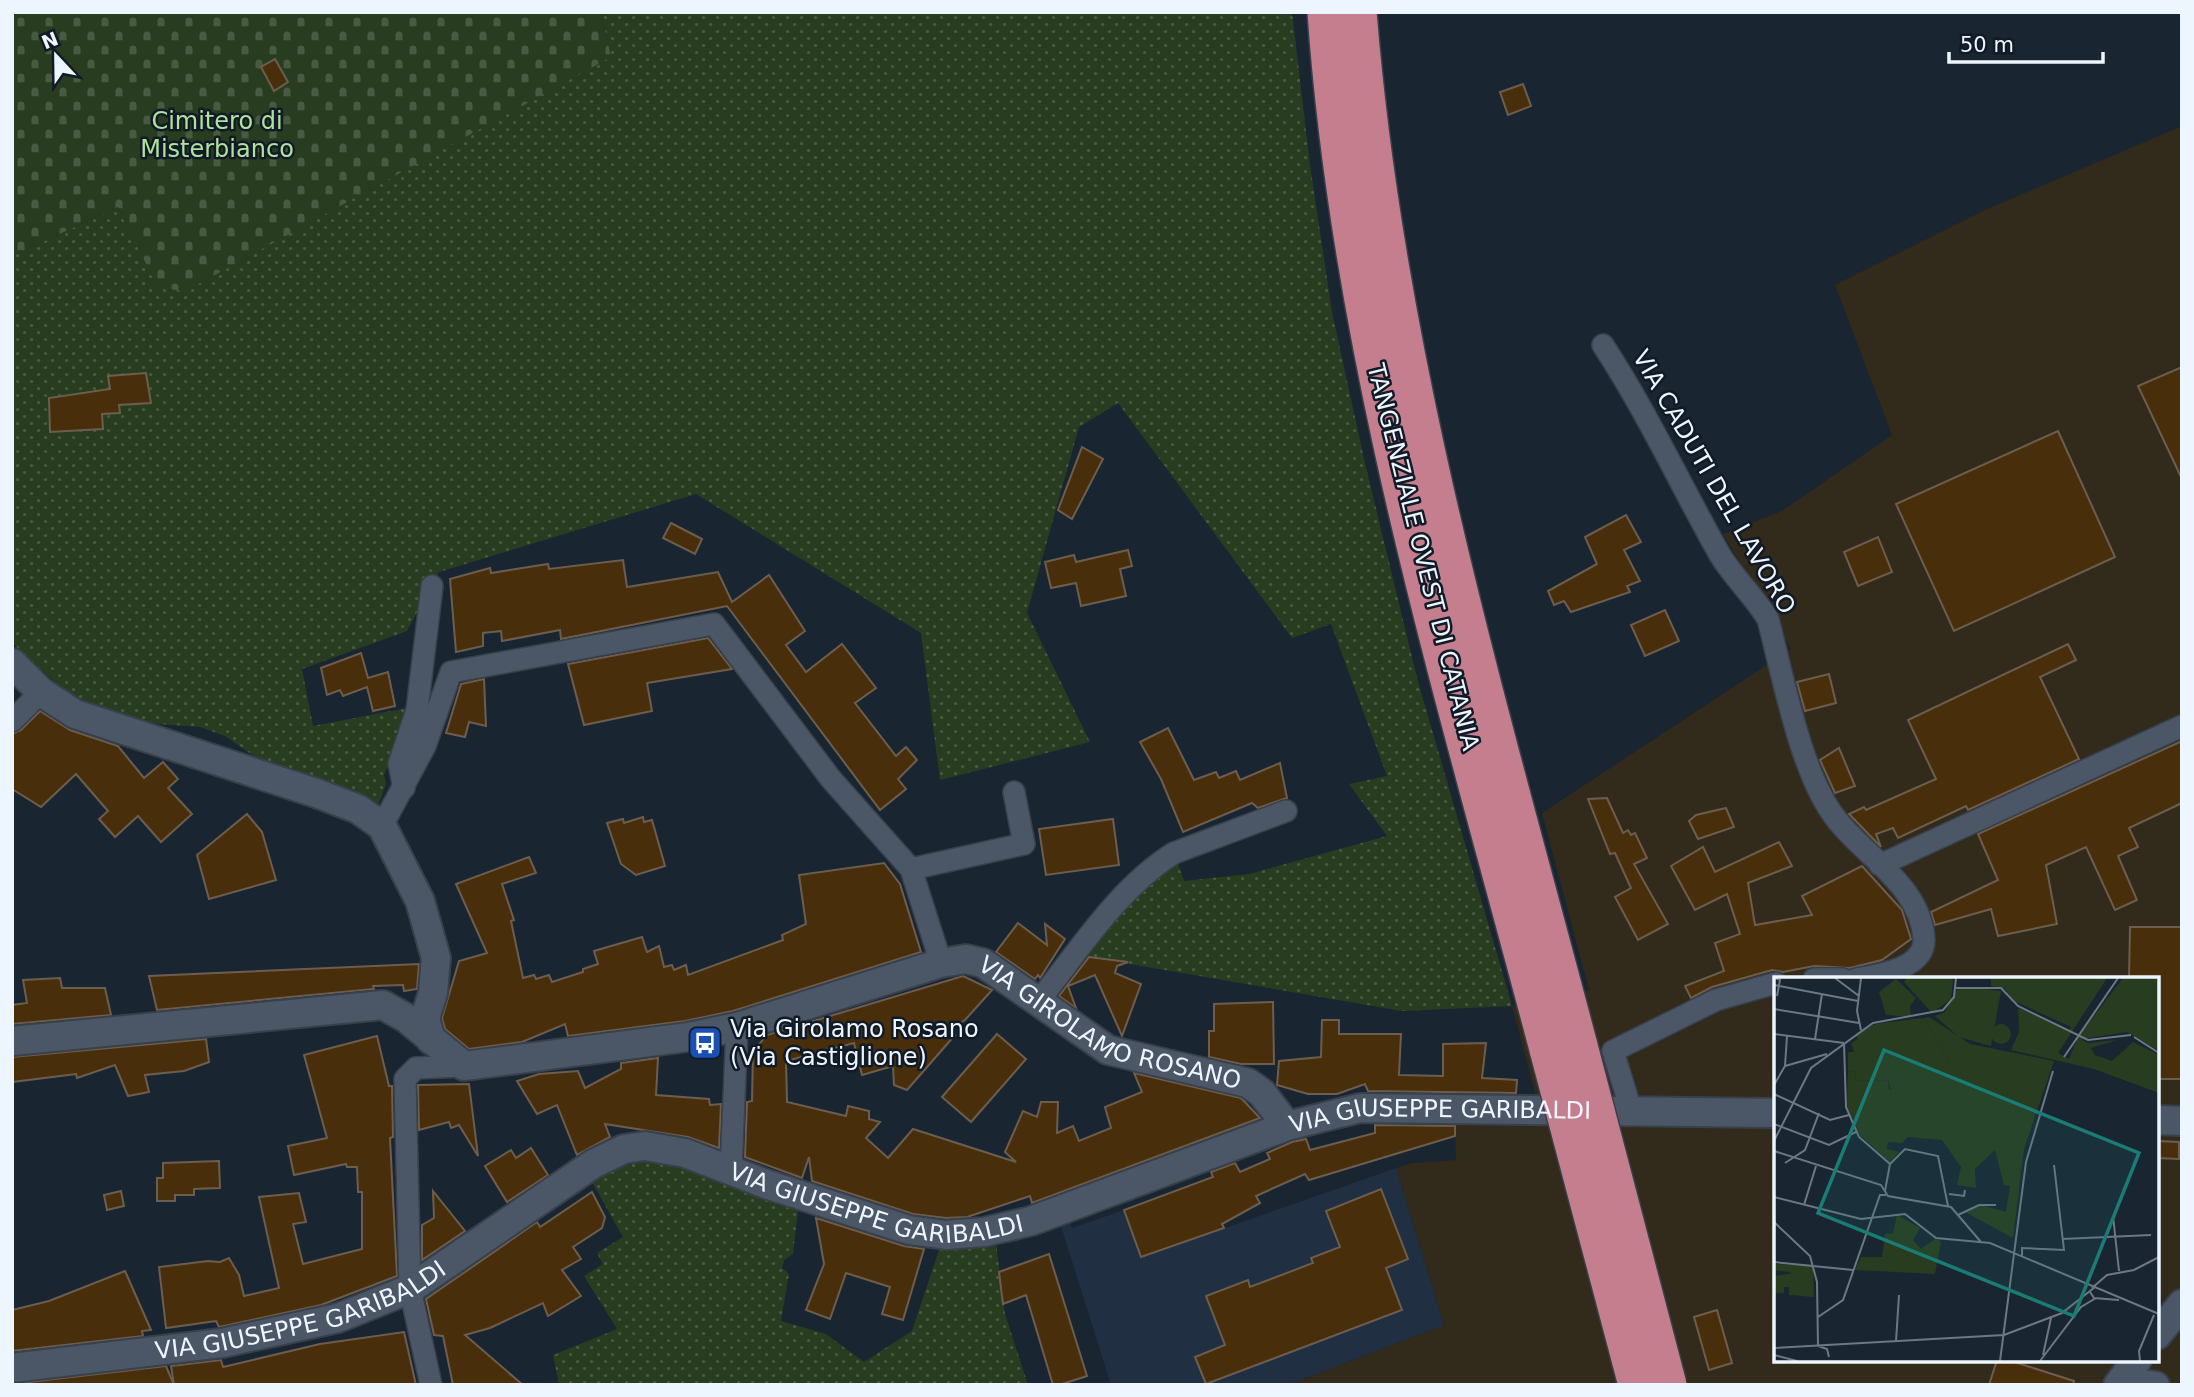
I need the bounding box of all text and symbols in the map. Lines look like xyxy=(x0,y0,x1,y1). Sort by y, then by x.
north arrow xyxy=(21,21,91,91)
scale bar xyxy=(1949,21,2103,65)
text: N xyxy=(38,27,61,53)
text: 50 m xyxy=(1960,33,2014,57)
park label: Cimitero di Misterbianco xyxy=(140,107,294,163)
street label: VIA CADUTI DEL LAVORO xyxy=(1627,345,1801,619)
street label: TANGENZIALE OVEST DI CATANIA xyxy=(1361,360,1485,754)
street label: VIA GIROLAMO ROSANO xyxy=(973,950,1244,1095)
inset map xyxy=(1774,977,2159,1362)
place label: Via Girolamo Rosano (Via Castiglione) xyxy=(730,1015,979,1071)
bus stop icon: Via Girolamo Rosano (Via Castiglione) xyxy=(686,1024,724,1062)
street label: VIA GIUSEPPE GARIBALDI xyxy=(1286,1094,1591,1139)
street label: VIA GIUSEPPE GARIBALDI xyxy=(725,1157,1026,1249)
street label: VIA GIUSEPPE GARIBALDI xyxy=(154,1255,451,1365)

